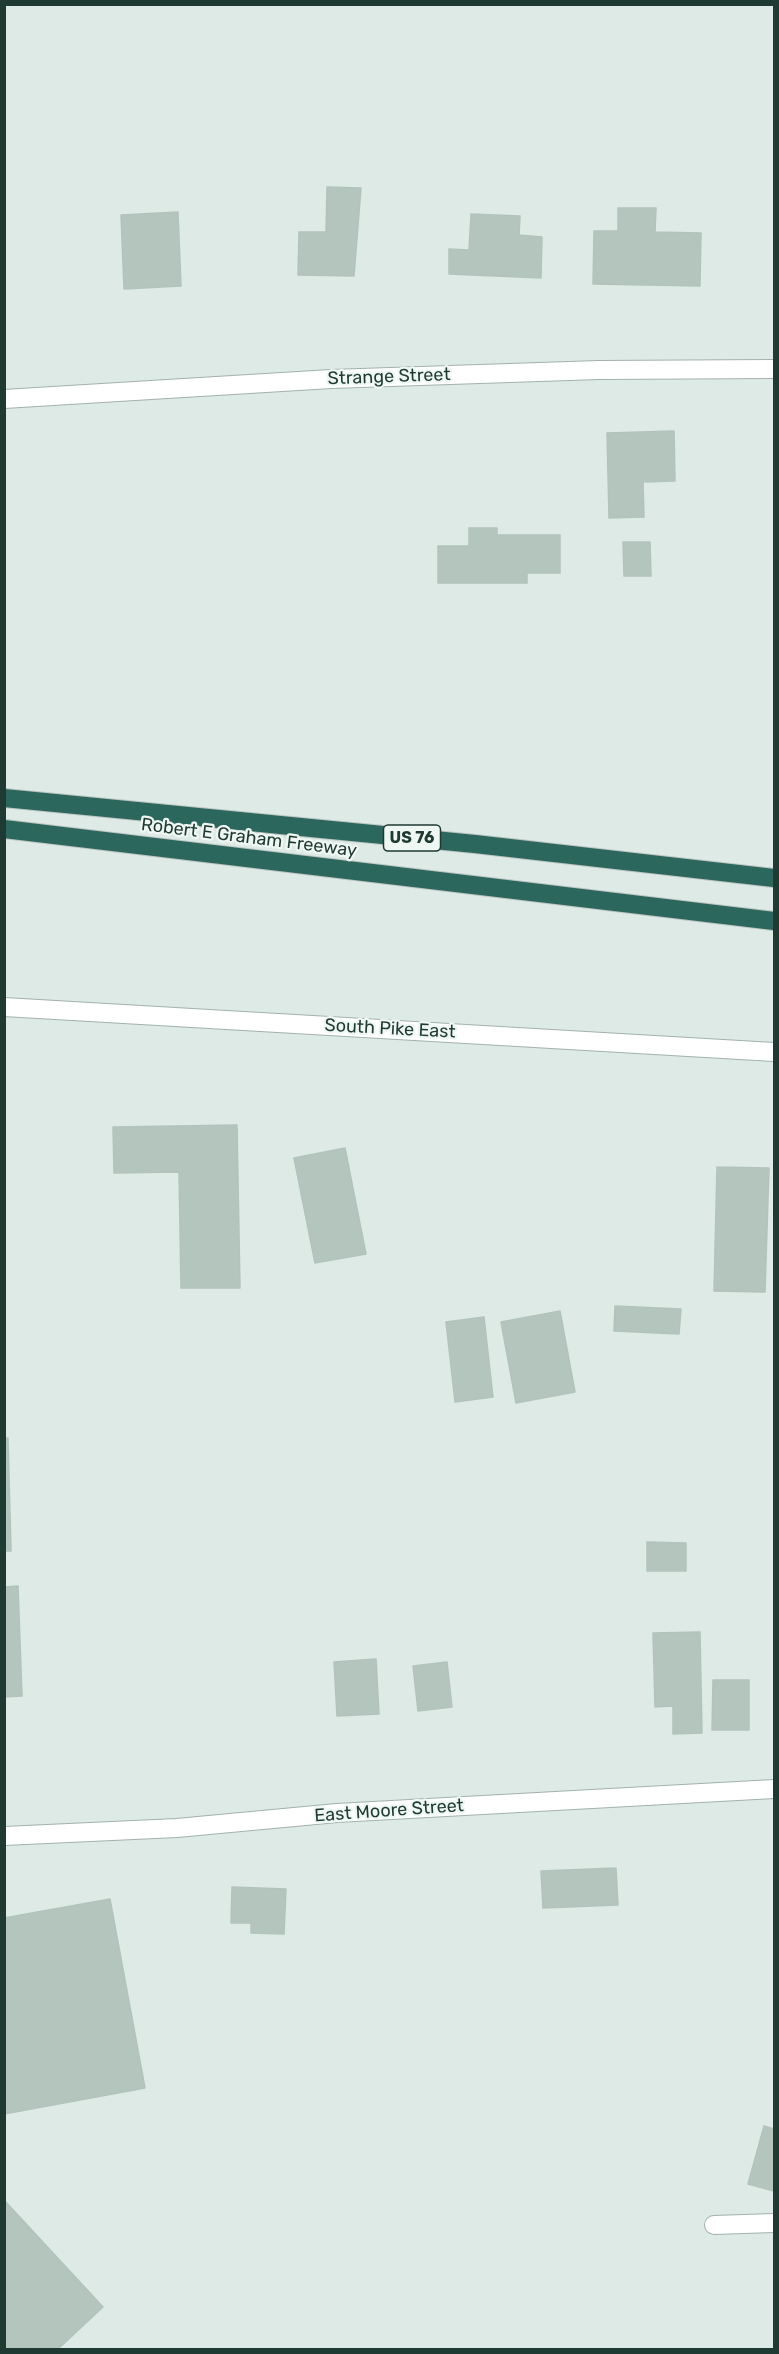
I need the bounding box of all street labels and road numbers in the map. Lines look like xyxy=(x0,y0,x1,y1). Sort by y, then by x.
street label: Strange Street xyxy=(327,364,451,390)
street label: Robert E Graham Freeway xyxy=(140,814,358,862)
road number: US 76 xyxy=(384,825,440,851)
street label: South Pike East xyxy=(324,1015,456,1043)
street label: East Moore Street xyxy=(314,1795,464,1827)

